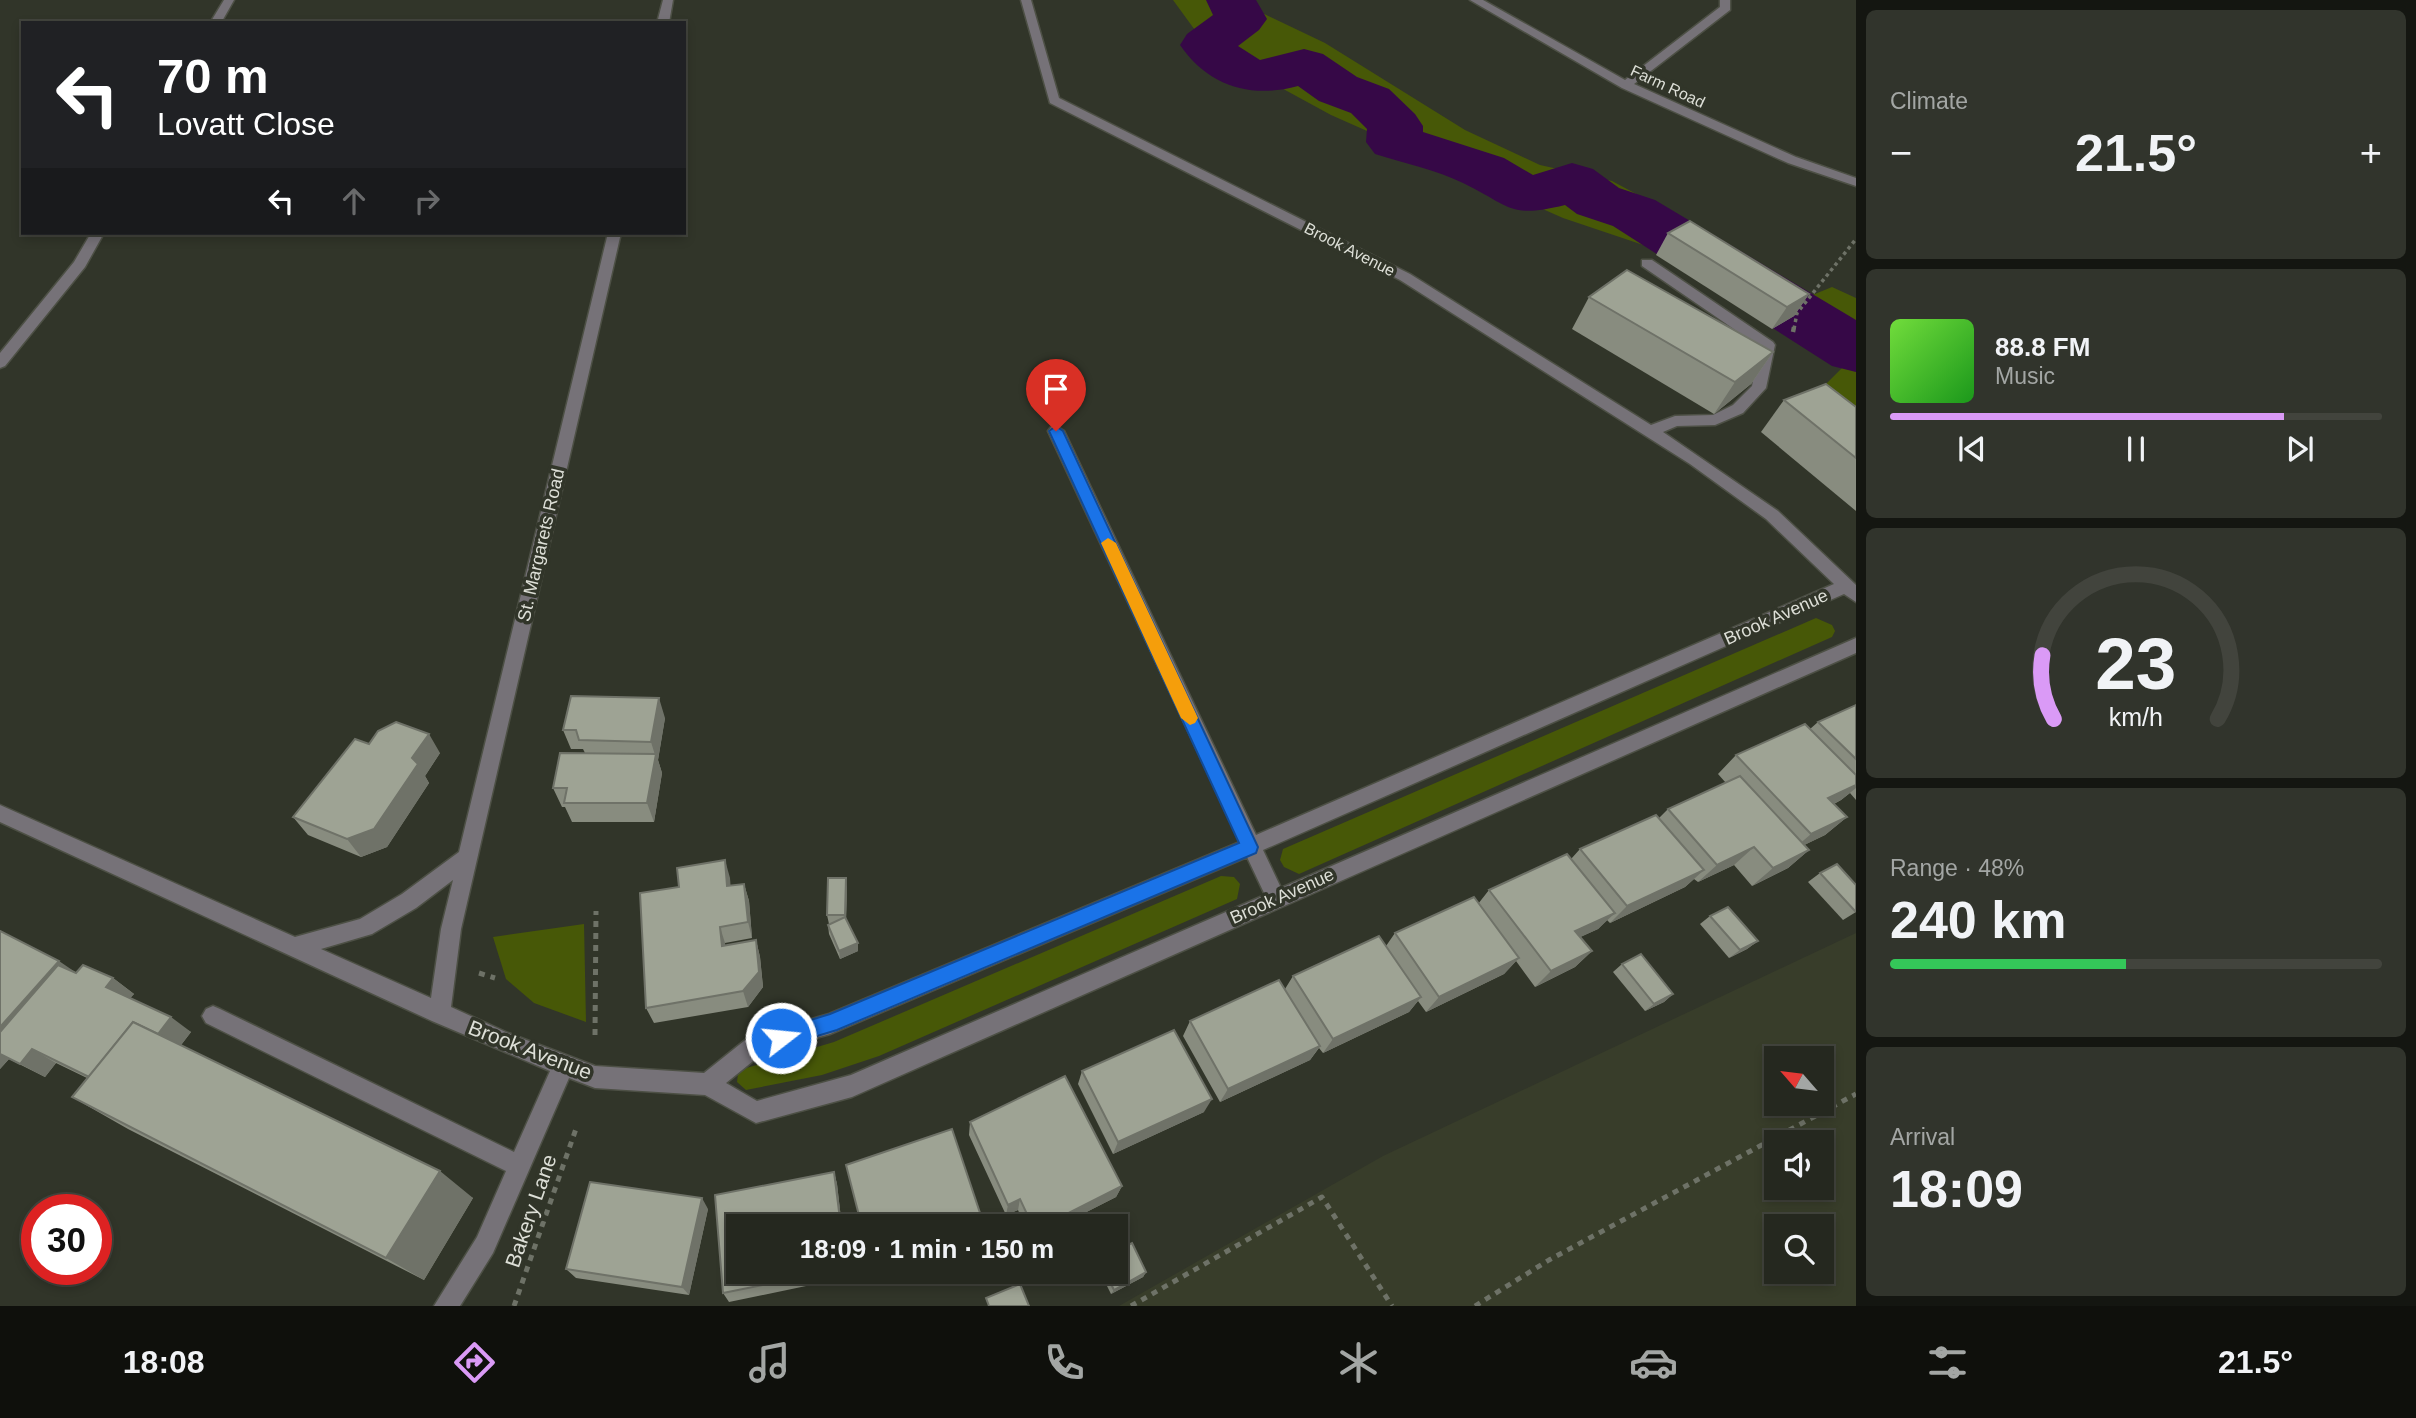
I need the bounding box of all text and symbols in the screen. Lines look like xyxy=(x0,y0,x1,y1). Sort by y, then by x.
icon: left xyxy=(42,49,133,140)
text: 70 m xyxy=(157,49,269,103)
street label: Farm Road xyxy=(1628,62,1708,111)
text: Climate xyxy=(1890,88,1968,114)
text: Lovatt Close xyxy=(157,106,335,142)
text: 21.5° xyxy=(2075,124,2197,182)
text: − xyxy=(1890,132,1912,174)
text: + xyxy=(2360,132,2382,174)
icon: left xyxy=(262,182,300,220)
icon: ahead xyxy=(335,182,373,220)
icon: right xyxy=(408,182,446,220)
street label: Brook Avenue xyxy=(1302,219,1398,280)
text: 88.8 FM xyxy=(1995,332,2090,362)
pin xyxy=(1026,359,1086,431)
text: Music xyxy=(1995,363,2055,389)
icon: arrive xyxy=(1037,370,1075,408)
icon: previous xyxy=(1953,430,1991,468)
icon: pause xyxy=(2117,430,2155,468)
icon: next xyxy=(2281,430,2319,468)
street label: St. Margarets Road xyxy=(514,467,568,623)
street label: Brook Avenue xyxy=(1721,585,1831,649)
text: 23 xyxy=(2096,623,2176,704)
text: km/h xyxy=(2109,703,2163,731)
text: Range · 48% xyxy=(1890,855,2024,881)
street label: Brook Avenue xyxy=(1227,864,1337,928)
text: 240 km xyxy=(1890,891,2066,949)
position arrow xyxy=(744,1001,818,1075)
street label: Brook Avenue xyxy=(465,1015,595,1084)
north arrow xyxy=(1764,1046,1834,1116)
map controls xyxy=(1764,1046,1834,1284)
text: Arrival xyxy=(1890,1124,1955,1150)
button: sound xyxy=(1764,1130,1834,1200)
street label: Bakery Lane xyxy=(500,1151,561,1270)
text: 18:09 xyxy=(1890,1160,2023,1218)
speed limit sign: 30 xyxy=(21,1194,112,1285)
button: search xyxy=(1764,1214,1834,1284)
text: 18:09 · 1 min · 150 m xyxy=(800,1234,1054,1264)
icon: directions xyxy=(450,1338,499,1387)
icon: music xyxy=(745,1338,794,1387)
icon: phone xyxy=(1040,1338,1089,1387)
icon: climate xyxy=(1334,1338,1383,1387)
icon: car xyxy=(1629,1338,1678,1387)
icon: filters xyxy=(1923,1338,1972,1387)
text: 18:08 xyxy=(123,1344,205,1380)
text: 21.5° xyxy=(2218,1344,2293,1380)

